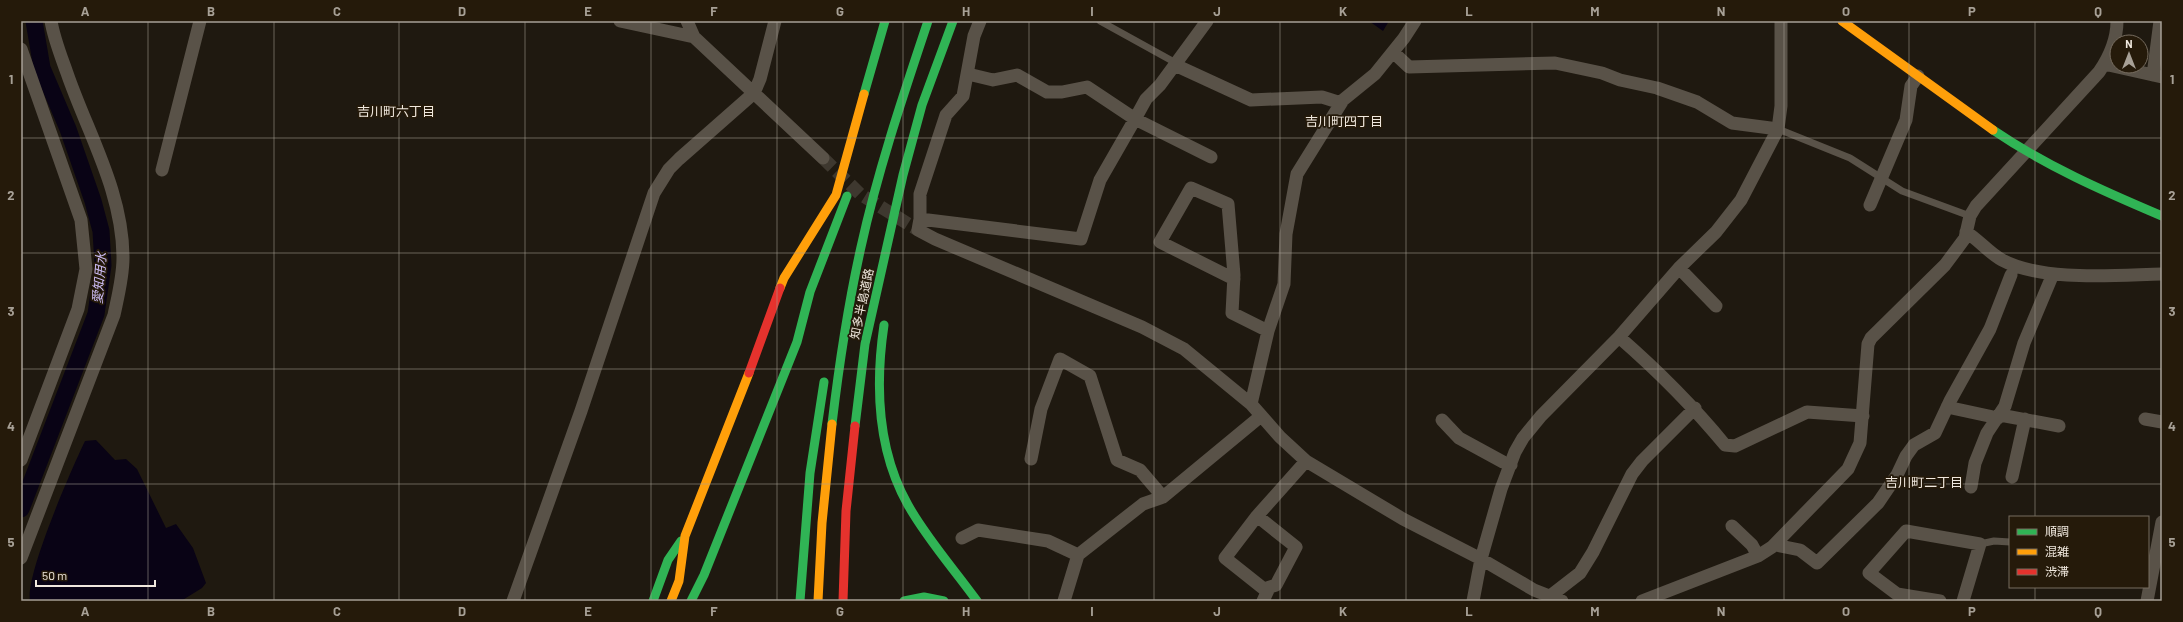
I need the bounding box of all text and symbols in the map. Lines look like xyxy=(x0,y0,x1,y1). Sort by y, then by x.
text: A xyxy=(81,3,90,19)
text: B xyxy=(207,3,215,19)
text: C xyxy=(333,3,341,19)
text: D xyxy=(458,3,466,19)
text: E xyxy=(584,3,592,19)
text: F xyxy=(710,3,718,19)
text: G xyxy=(836,3,844,19)
text: H xyxy=(962,3,970,19)
text: I xyxy=(1090,3,1094,19)
text: J xyxy=(1213,3,1221,19)
text: K xyxy=(1339,3,1347,19)
text: L xyxy=(1465,3,1473,19)
text: M xyxy=(1590,3,1600,19)
text: N xyxy=(1717,3,1725,19)
text: O xyxy=(1842,3,1850,19)
text: P xyxy=(1968,3,1976,19)
text: Q xyxy=(2094,3,2102,19)
north arrow xyxy=(2109,34,2149,74)
text: N xyxy=(2125,37,2133,50)
text: 1 xyxy=(9,71,13,87)
text: 1 xyxy=(2170,71,2174,87)
district label: 吉川町六丁目 xyxy=(357,103,435,119)
district label: 吉川町四丁目 xyxy=(1305,113,1383,129)
text: 2 xyxy=(7,187,15,203)
text: 2 xyxy=(2168,187,2176,203)
water label: 愛知用水 xyxy=(89,249,109,305)
street label: 知多半島道路 xyxy=(847,267,875,340)
text: 3 xyxy=(7,303,15,319)
text: 3 xyxy=(2168,303,2176,319)
text: 4 xyxy=(7,418,15,434)
text: 4 xyxy=(2168,418,2176,434)
district label: 吉川町二丁目 xyxy=(1885,474,1963,490)
legend xyxy=(2009,516,2149,588)
text: 順調 xyxy=(2045,524,2069,538)
text: 5 xyxy=(7,534,15,550)
text: 5 xyxy=(2168,534,2176,550)
text: 混雑 xyxy=(2045,544,2069,558)
scale bar xyxy=(36,562,155,588)
text: 渋滞 xyxy=(2045,564,2069,578)
text: 50 m xyxy=(42,568,67,582)
text: A xyxy=(81,603,90,619)
text: B xyxy=(207,603,215,619)
text: C xyxy=(333,603,341,619)
text: D xyxy=(458,603,466,619)
text: E xyxy=(584,603,592,619)
text: F xyxy=(710,603,718,619)
text: G xyxy=(836,603,844,619)
text: H xyxy=(962,603,970,619)
text: I xyxy=(1090,603,1094,619)
text: J xyxy=(1213,603,1221,619)
text: K xyxy=(1339,603,1347,619)
text: L xyxy=(1465,603,1473,619)
text: M xyxy=(1590,603,1600,619)
text: N xyxy=(1717,603,1725,619)
text: O xyxy=(1842,603,1850,619)
text: P xyxy=(1968,603,1976,619)
text: Q xyxy=(2094,603,2102,619)

